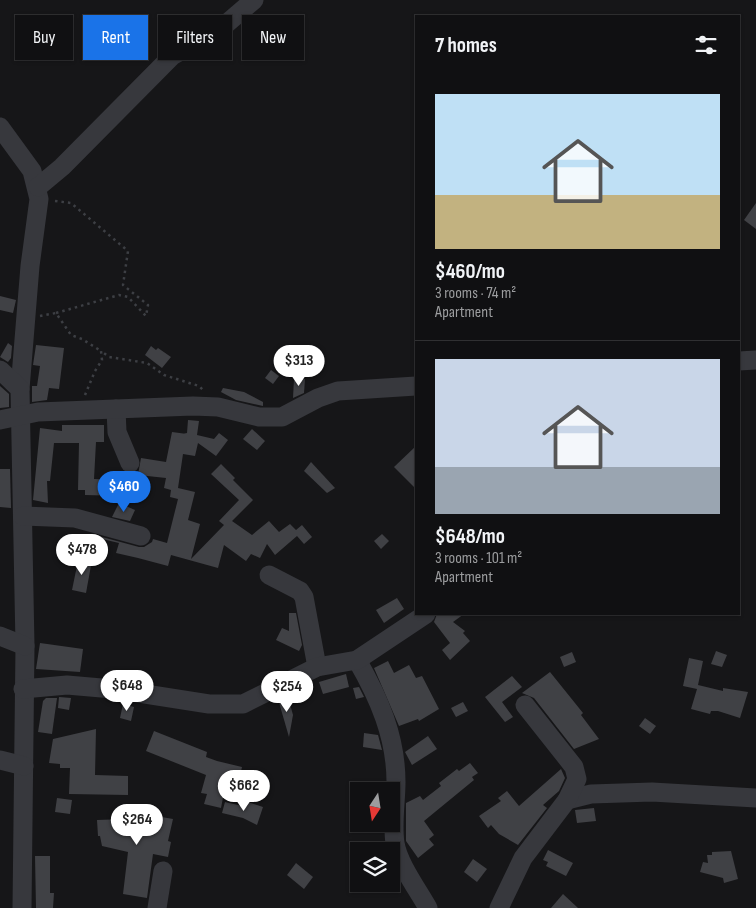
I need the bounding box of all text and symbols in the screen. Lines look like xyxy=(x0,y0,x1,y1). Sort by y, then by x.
chip: Buy xyxy=(15,15,73,60)
chip: Rent xyxy=(83,15,148,60)
chip: Filters xyxy=(158,15,232,60)
chip: New xyxy=(242,15,304,60)
icon: filters xyxy=(692,31,720,59)
text: 7 homes xyxy=(435,33,497,58)
icon: home xyxy=(533,126,623,216)
text: $460/mo xyxy=(435,259,505,284)
text: 3 rooms · 74 m² xyxy=(435,284,516,303)
text: Apartment xyxy=(435,303,493,322)
pin: $313 xyxy=(269,344,329,387)
text: $313 xyxy=(285,351,313,370)
icon: home xyxy=(533,392,623,482)
pin: $460 xyxy=(94,470,154,513)
text: $460 xyxy=(109,477,139,496)
text: $648/mo xyxy=(435,524,505,549)
pin: $478 xyxy=(52,534,112,576)
text: $478 xyxy=(67,540,97,559)
text: 3 rooms · 101 m² xyxy=(435,549,522,568)
text: Apartment xyxy=(435,568,493,587)
pin: $648 xyxy=(97,670,157,712)
pin: $254 xyxy=(257,670,317,713)
text: $648 xyxy=(112,676,142,695)
text: $254 xyxy=(272,677,302,696)
pin: $662 xyxy=(214,770,274,812)
text: $662 xyxy=(229,776,259,795)
north arrow xyxy=(350,782,400,832)
map controls xyxy=(350,782,400,892)
pin: $264 xyxy=(107,804,167,846)
text: $264 xyxy=(122,810,152,829)
button: layers xyxy=(350,842,400,892)

